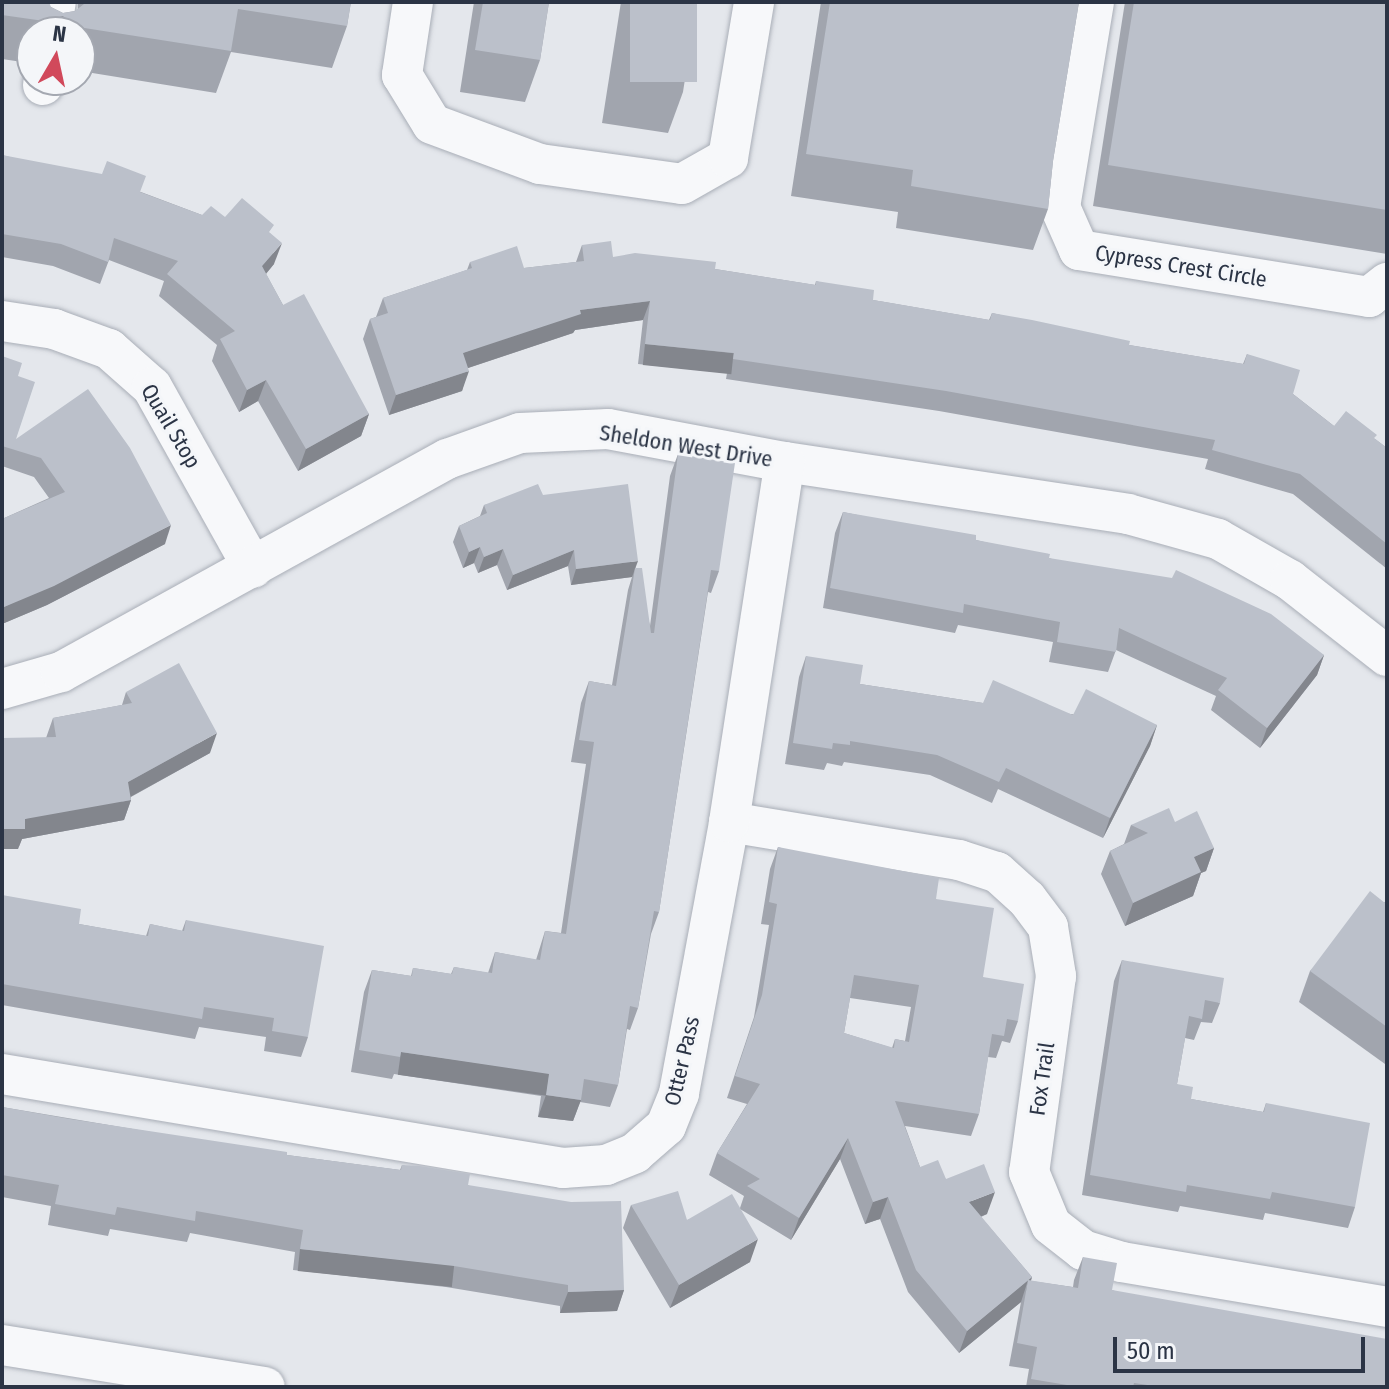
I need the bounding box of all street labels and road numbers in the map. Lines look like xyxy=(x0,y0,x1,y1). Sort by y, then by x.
street label: Cypress Crest Circle xyxy=(1093,239,1269,293)
street label: Quail Stop xyxy=(136,379,206,473)
street label: Sheldon West Drive xyxy=(598,419,774,473)
street label: Otter Pass xyxy=(659,1014,705,1108)
street label: Fox Trail xyxy=(1024,1041,1060,1117)

